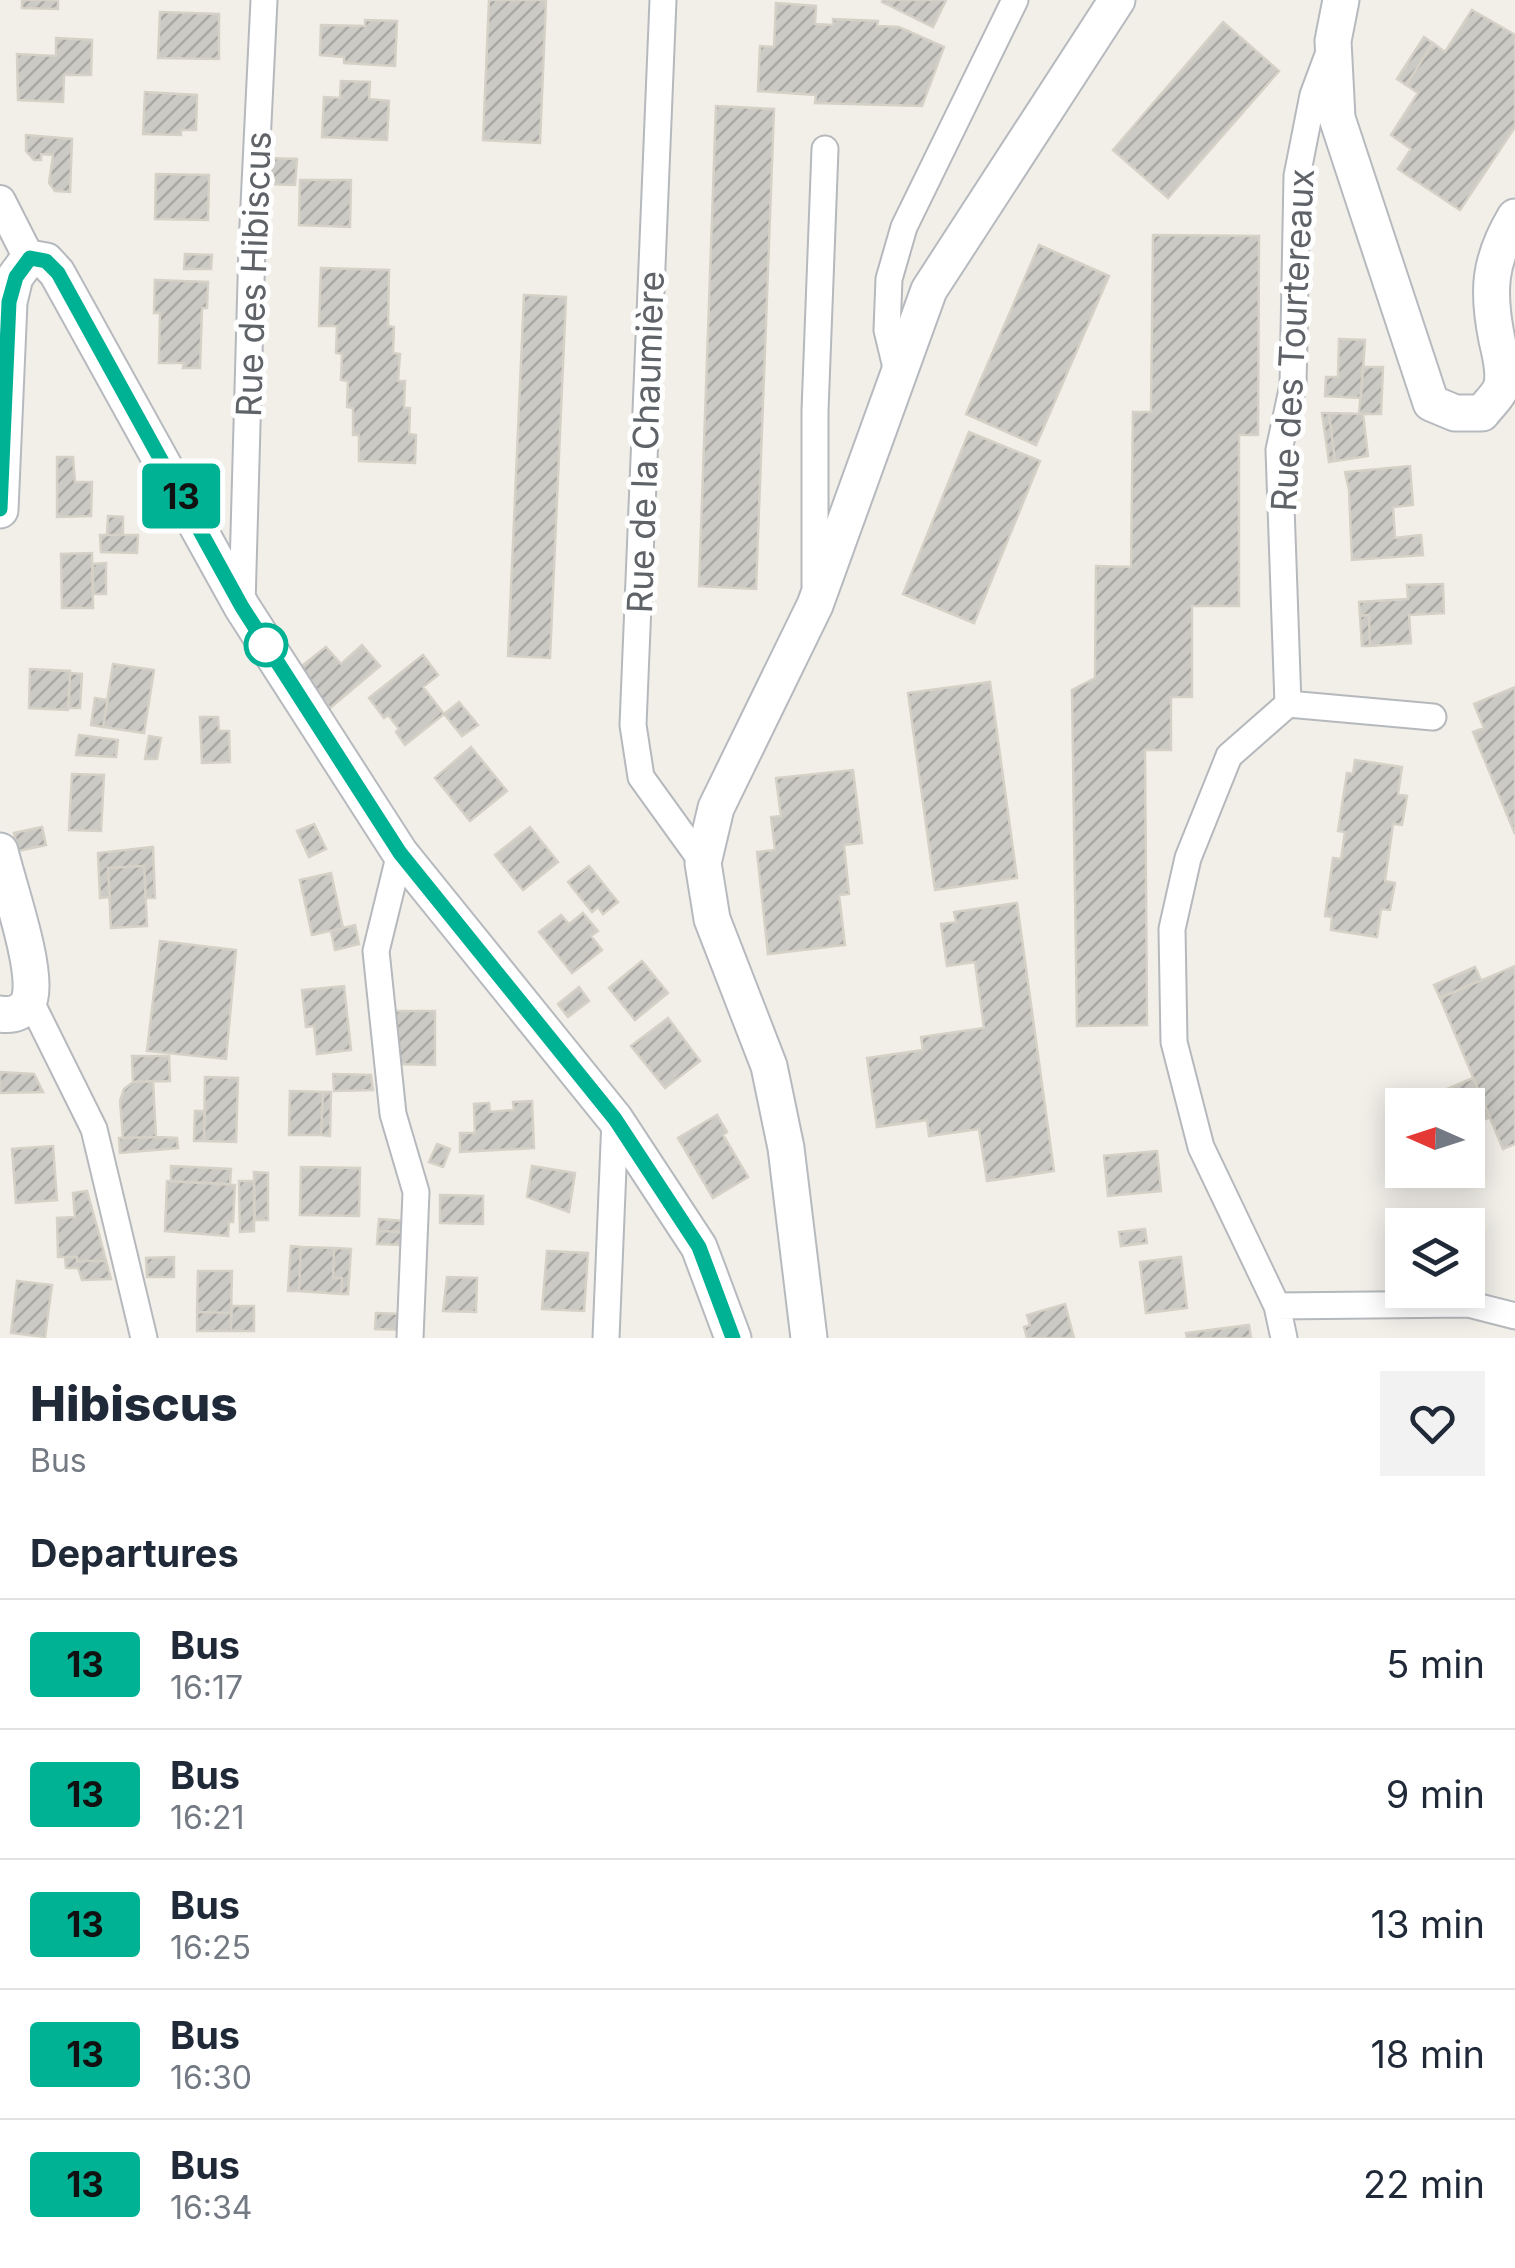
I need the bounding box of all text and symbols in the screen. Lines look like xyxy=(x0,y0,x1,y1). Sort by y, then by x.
street label: Rue des Hibiscus xyxy=(227,131,279,417)
street label: Rue des Tourtereaux xyxy=(1262,168,1322,512)
street label: Rue de la Chaumière xyxy=(618,270,672,614)
line badge: 13 xyxy=(136,464,226,528)
text: 13 xyxy=(162,475,200,517)
unlabelled marker xyxy=(245,624,287,666)
north arrow xyxy=(1385,1088,1485,1188)
map controls xyxy=(1385,1088,1485,1308)
button: layers xyxy=(1385,1208,1485,1308)
button: heart xyxy=(1380,1371,1485,1476)
text: Hibiscus xyxy=(30,1374,238,1433)
text: Bus xyxy=(30,1441,87,1480)
text: Departures xyxy=(30,1530,239,1576)
text: Bus xyxy=(170,1622,240,1668)
text: 5 min xyxy=(1386,1641,1485,1687)
text: 13 xyxy=(66,1643,104,1685)
text: 16:17 xyxy=(170,1668,243,1707)
text: Bus xyxy=(170,1752,240,1798)
text: 9 min xyxy=(1386,1771,1485,1817)
text: 13 xyxy=(66,1773,104,1815)
text: 16:21 xyxy=(170,1798,245,1837)
text: Bus xyxy=(170,1882,240,1928)
text: 13 min xyxy=(1370,1901,1485,1947)
text: 13 xyxy=(66,1903,104,1945)
text: 16:25 xyxy=(170,1928,251,1967)
text: Bus xyxy=(170,2012,240,2058)
text: 18 min xyxy=(1370,2031,1485,2077)
text: 13 xyxy=(66,2033,104,2075)
text: 16:30 xyxy=(170,2058,252,2097)
text: Bus xyxy=(170,2142,240,2188)
text: 22 min xyxy=(1363,2161,1485,2207)
text: 13 xyxy=(66,2163,104,2205)
text: 16:34 xyxy=(170,2188,253,2227)

